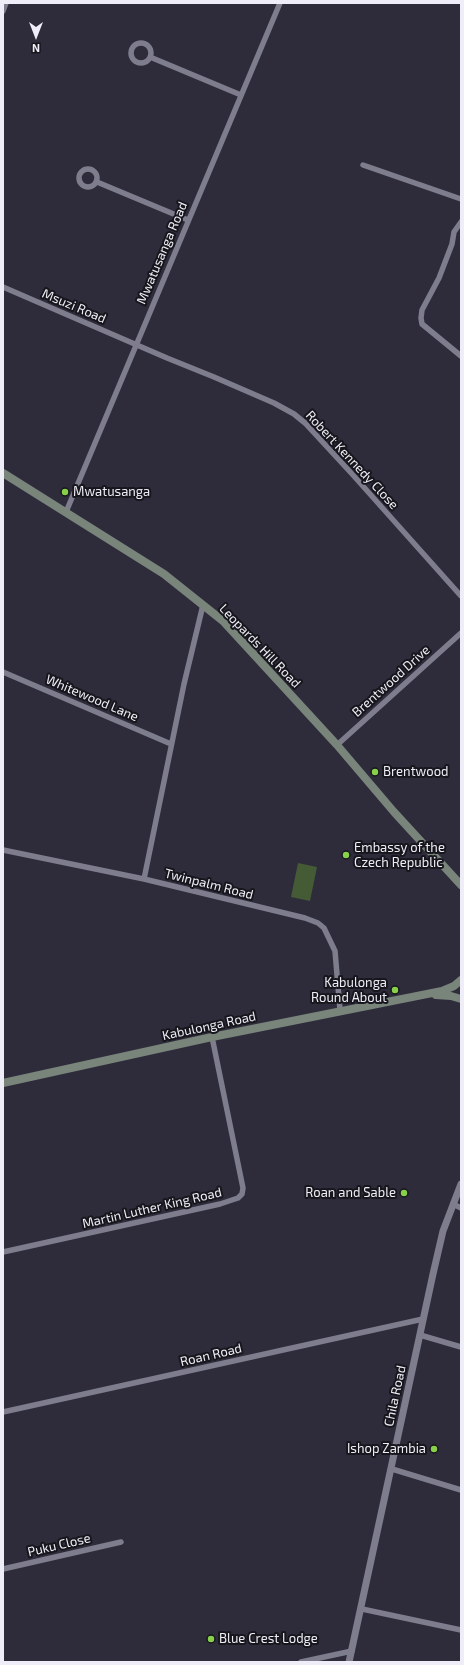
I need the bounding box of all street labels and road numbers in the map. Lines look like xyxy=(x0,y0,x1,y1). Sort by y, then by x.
street label: Mwatusanga Road xyxy=(133,199,191,307)
street label: Msuzi Road xyxy=(40,286,108,326)
street label: Robert Kennedy Close xyxy=(302,408,402,512)
street label: Leopards Hill Road xyxy=(216,601,304,691)
street label: Brentwood Drive xyxy=(349,642,433,720)
street label: Whitewood Lane xyxy=(43,671,141,725)
street label: Twinpalm Road xyxy=(163,865,255,903)
street label: Kabulonga Road xyxy=(161,1008,257,1044)
street label: Martin Luther King Road xyxy=(81,1184,223,1232)
street label: Roan Road xyxy=(179,1340,243,1370)
street label: Chila Road xyxy=(381,1364,409,1428)
street label: Puku Close xyxy=(26,1530,92,1560)

